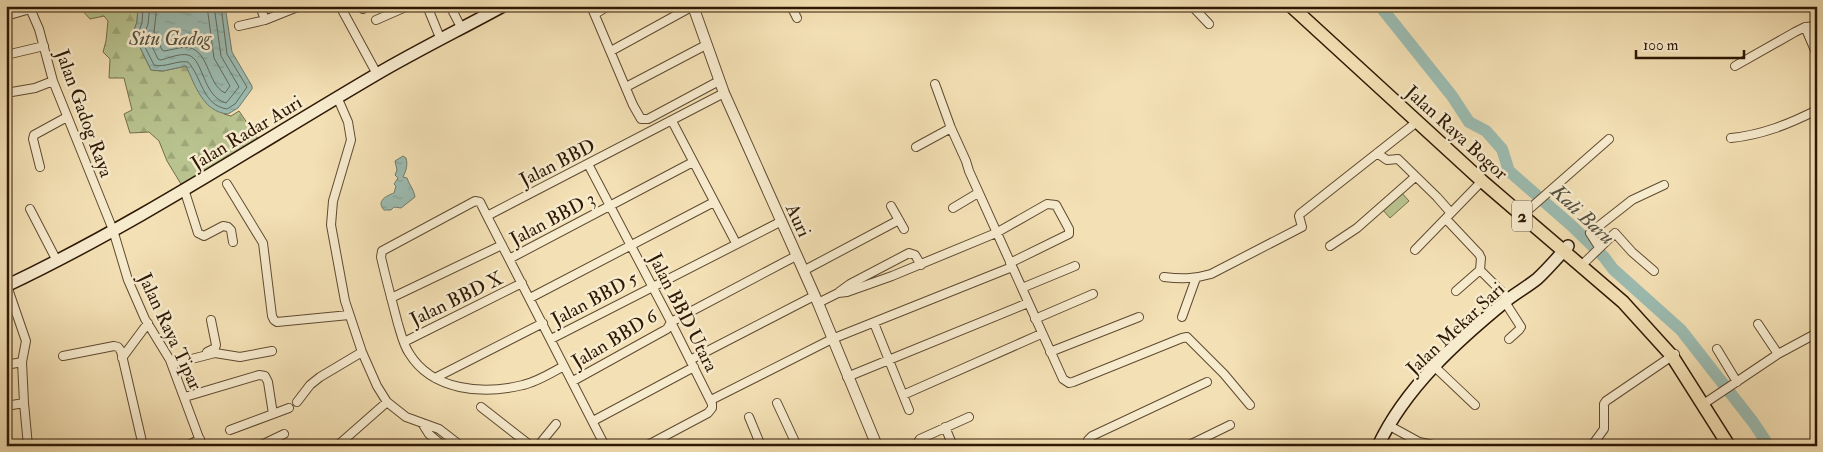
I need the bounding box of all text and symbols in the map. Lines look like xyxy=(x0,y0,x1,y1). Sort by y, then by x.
water label: Situ Gadog xyxy=(128,26,213,51)
scale bar xyxy=(1636,28,1743,60)
text: 100 m xyxy=(1643,36,1679,55)
street label: Jalan Gadog Raya xyxy=(49,45,118,181)
street label: Jalan Raya Bogor xyxy=(1399,80,1513,185)
street label: Jalan Radar Auri xyxy=(186,90,306,176)
street label: Jalan BBD xyxy=(515,134,599,193)
water label: Kali Baru xyxy=(1545,178,1620,250)
street label: Jalan BBD 3 xyxy=(505,186,599,252)
street label: Auri xyxy=(780,199,816,241)
road number: 2 xyxy=(1512,200,1532,232)
street label: Jalan BBD Utara xyxy=(642,248,723,376)
street label: Jalan BBD X xyxy=(405,266,507,332)
street label: Jalan BBD 5 xyxy=(546,266,642,332)
street label: Jalan Raya Tipar xyxy=(131,268,208,394)
street label: Jalan Mekar Sari xyxy=(1401,277,1510,381)
street label: Jalan BBD 6 xyxy=(567,303,663,374)

